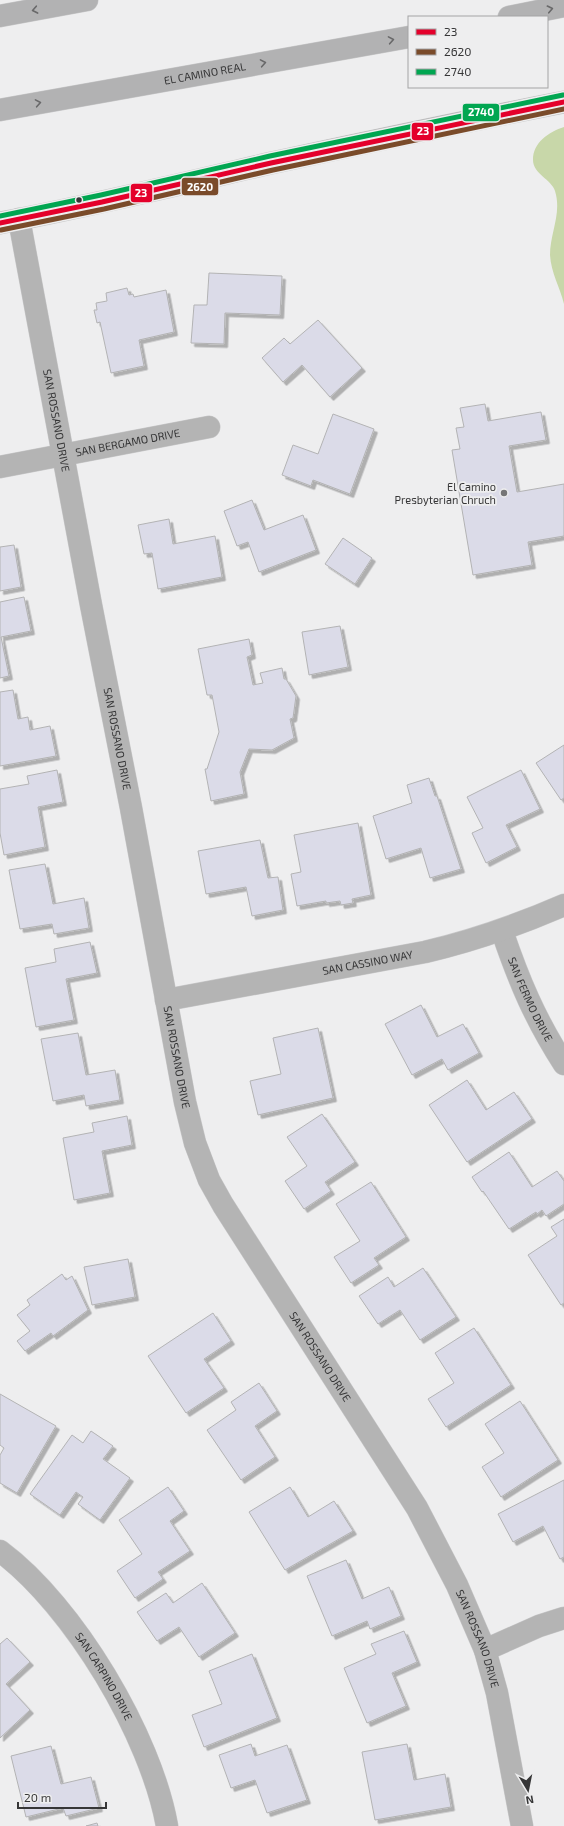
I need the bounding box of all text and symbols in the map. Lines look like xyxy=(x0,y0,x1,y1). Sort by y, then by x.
one-way arrow xyxy=(32,5,38,13)
one-way arrow xyxy=(547,5,554,13)
legend xyxy=(408,16,548,88)
text: 23 xyxy=(444,24,457,38)
one-way arrow xyxy=(388,37,394,45)
text: 2620 xyxy=(444,44,472,58)
street label: EL CAMINO REAL xyxy=(163,59,247,87)
one-way arrow xyxy=(260,59,266,68)
text: 2740 xyxy=(444,64,472,78)
one-way arrow xyxy=(35,99,42,108)
line badge: 2740 xyxy=(462,103,500,122)
text: 2740 xyxy=(468,105,494,118)
line badge: 23 xyxy=(411,122,434,141)
text: 23 xyxy=(417,124,429,137)
line badge: 2620 xyxy=(181,177,219,196)
text: 2620 xyxy=(187,180,213,193)
line badge: 23 xyxy=(130,183,153,203)
text: 23 xyxy=(135,186,147,199)
unlabelled marker xyxy=(74,195,84,205)
street label: SAN ROSSANO DRIVE xyxy=(41,368,73,473)
street label: SAN BERGAMO DRIVE xyxy=(74,426,181,458)
place label: El Camino Presbyterian Chruch xyxy=(394,480,496,506)
marker: El Camino Presbyterian Chruch xyxy=(499,488,509,498)
street label: SAN ROSSANO DRIVE xyxy=(101,686,134,791)
street label: SAN CASSINO WAY xyxy=(321,947,414,977)
street label: SAN FERMO DRIVE xyxy=(506,955,556,1044)
street label: SAN ROSSANO DRIVE xyxy=(161,1005,193,1110)
street label: SAN ROSSANO DRIVE xyxy=(287,1309,354,1404)
street label: SAN ROSSANO DRIVE xyxy=(454,1587,502,1689)
street label: SAN CARPINO DRIVE xyxy=(73,1630,136,1722)
north arrow xyxy=(508,1770,548,1810)
scale bar xyxy=(18,1784,106,1810)
text: 20 m xyxy=(24,1790,51,1804)
text: N xyxy=(525,1793,535,1807)

